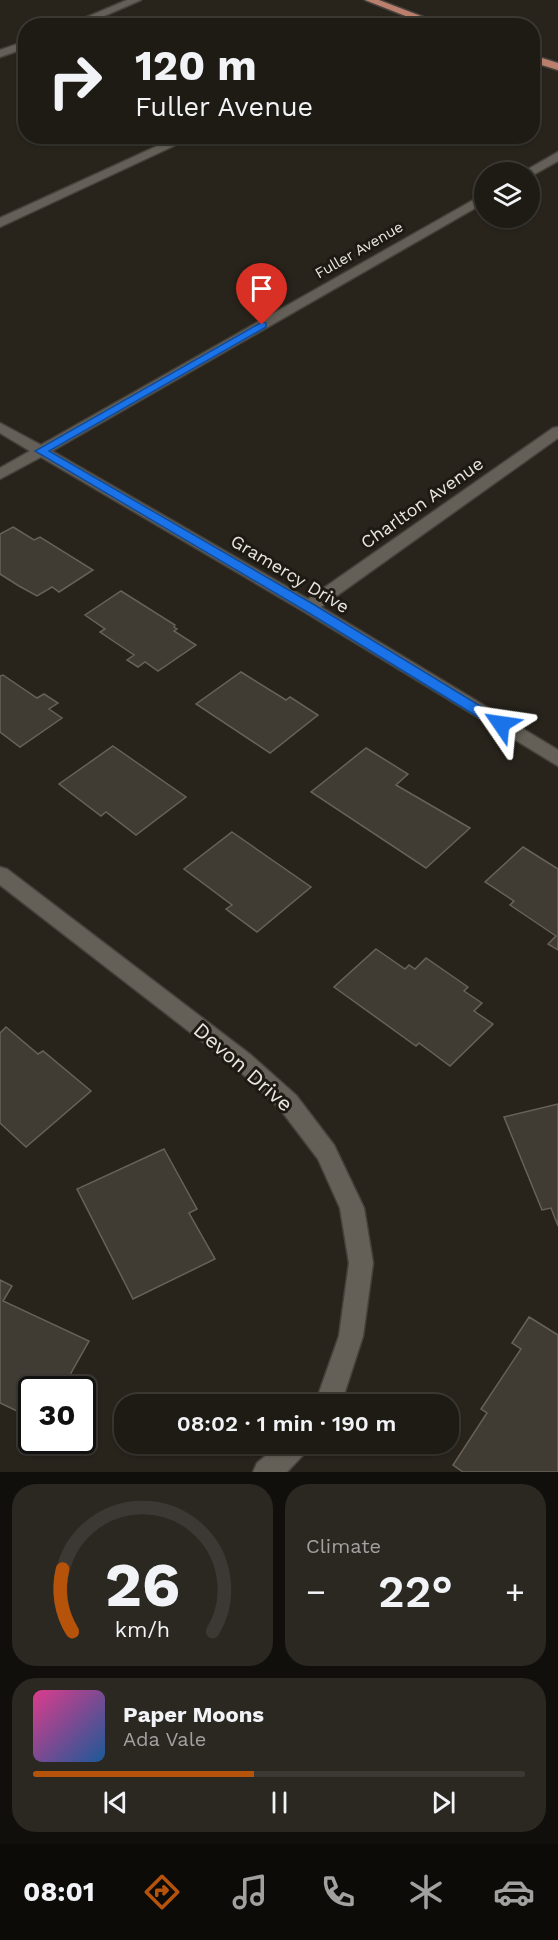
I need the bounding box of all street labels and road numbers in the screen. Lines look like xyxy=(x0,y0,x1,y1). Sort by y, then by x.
street label: Fuller Avenue xyxy=(312,217,406,283)
street label: Charlton Avenue xyxy=(356,452,487,553)
street label: Gramercy Drive xyxy=(227,530,353,617)
street label: Devon Drive xyxy=(189,1017,298,1116)

